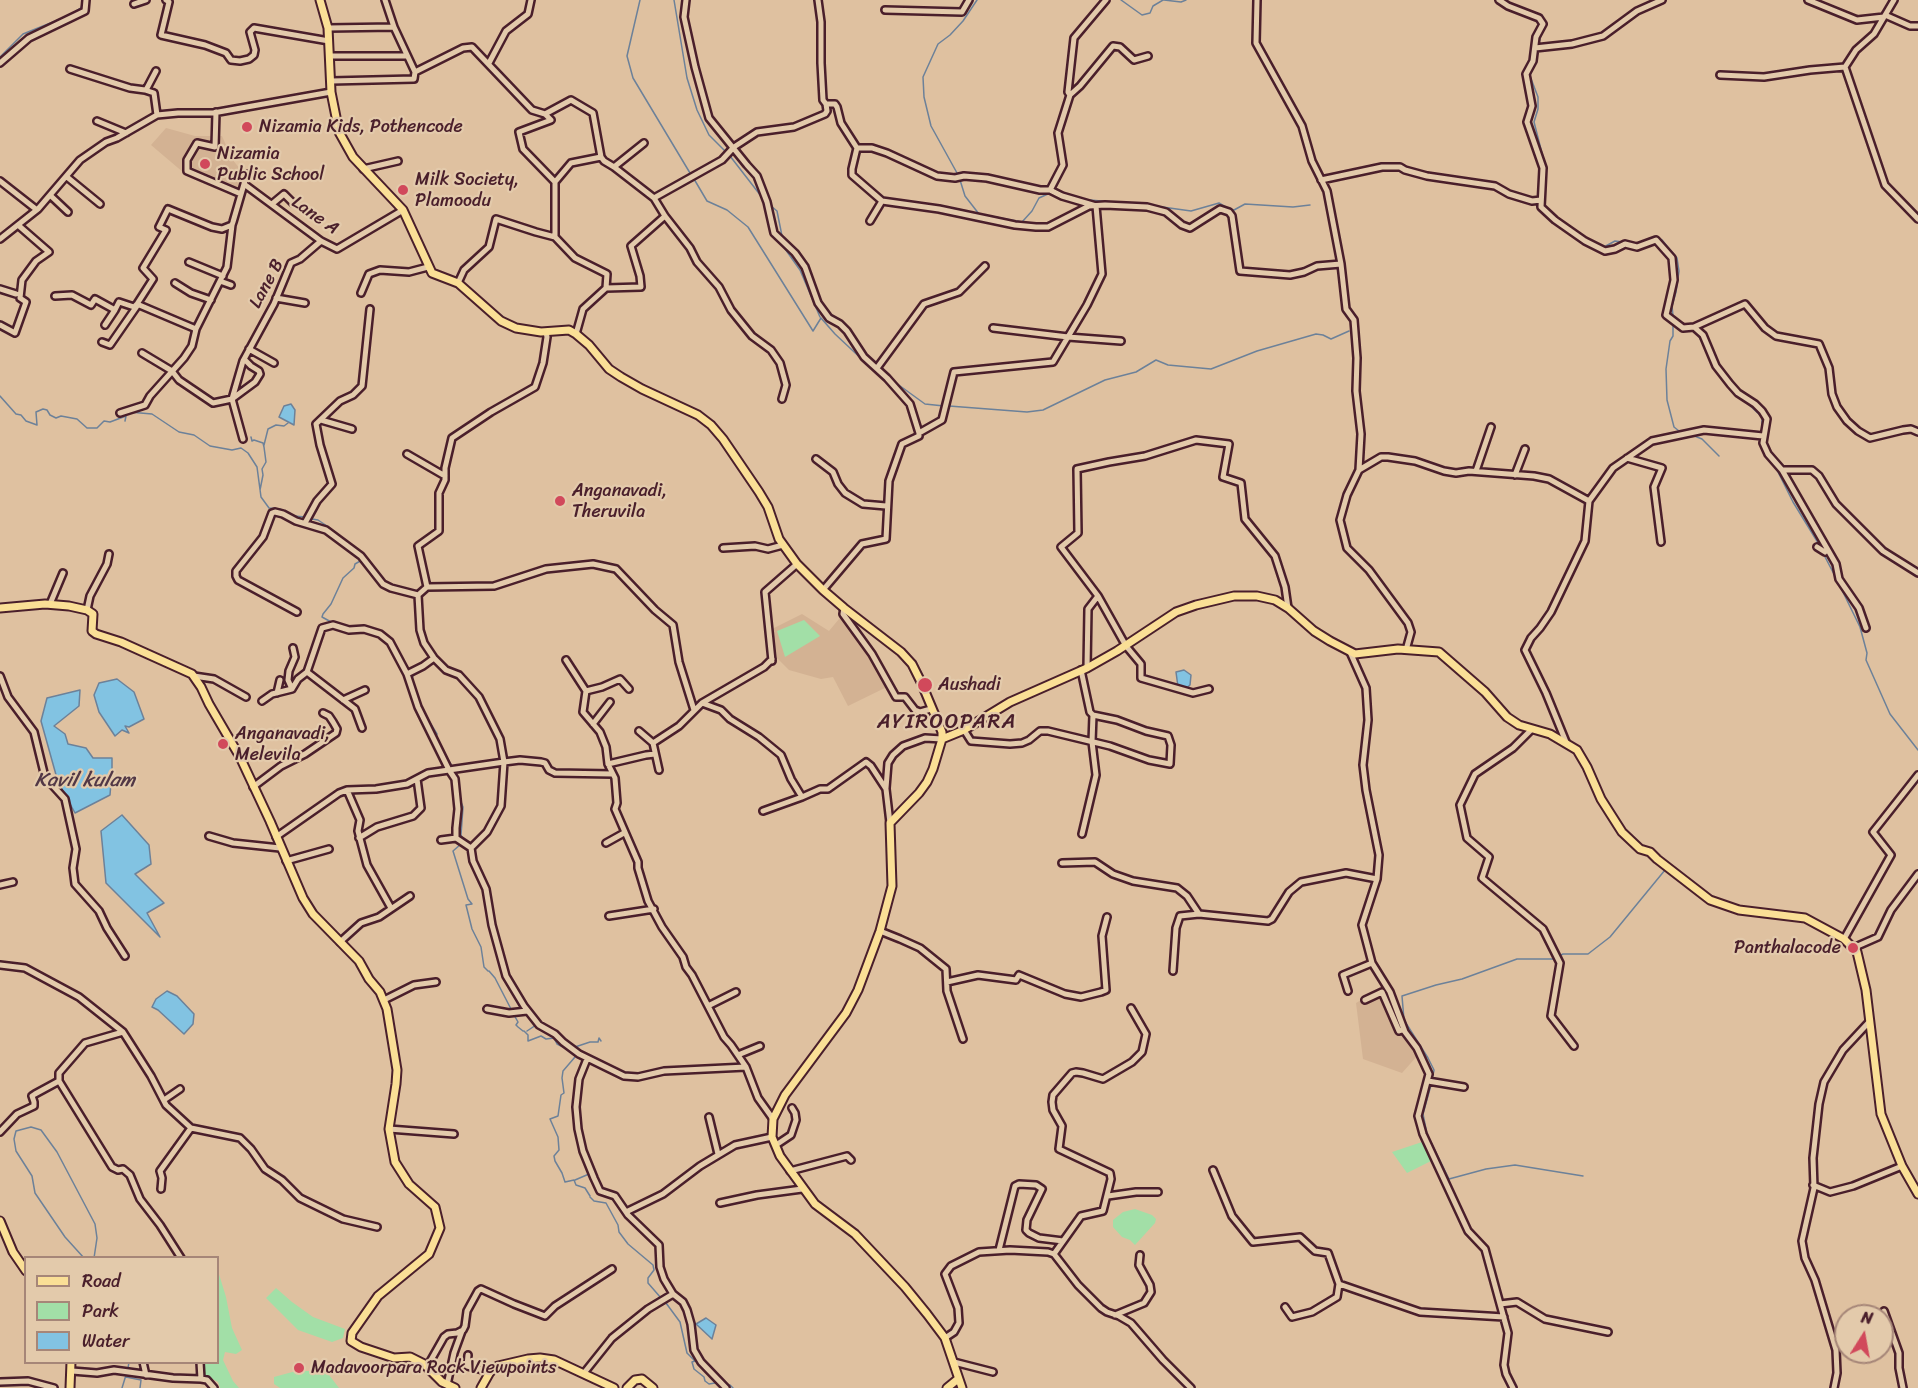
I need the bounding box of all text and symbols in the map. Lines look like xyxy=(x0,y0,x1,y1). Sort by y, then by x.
place label: Nizamia Kids, Pothencode xyxy=(259,116,463,138)
marker: Nizamia Kids, Pothencode xyxy=(240,120,254,134)
place label: Nizamia Public School xyxy=(217,143,324,186)
marker: Nizamia Public School xyxy=(198,157,212,171)
place label: Milk Society, Plamoodu xyxy=(415,169,519,212)
marker: Milk Society, Plamoodu xyxy=(396,183,410,197)
street label: Lane A xyxy=(287,192,343,240)
street label: Lane B xyxy=(245,256,289,312)
place label: Anganavadi, Theruvila xyxy=(572,480,667,522)
marker: Anganavadi, Theruvila xyxy=(553,494,567,508)
place label: Aushadi xyxy=(938,674,1001,696)
marker: Aushadi xyxy=(916,676,934,694)
district label: AYIROOPARA xyxy=(878,710,1016,736)
place label: Anganavadi, Melevila xyxy=(235,723,330,766)
marker: Anganavadi, Melevila xyxy=(216,737,230,751)
water label: Kavil kulam xyxy=(35,769,135,793)
place label: Panthalacode xyxy=(1734,937,1841,959)
marker: Panthalacode xyxy=(1846,941,1860,955)
legend xyxy=(24,1256,219,1364)
text: Road xyxy=(82,1265,121,1297)
text: Park xyxy=(82,1295,119,1327)
text: N xyxy=(1859,1303,1875,1333)
north arrow xyxy=(1834,1304,1894,1364)
text: Water xyxy=(82,1325,129,1357)
place label: Madavoorpara Rock Viewpoints xyxy=(311,1357,557,1379)
marker: Madavoorpara Rock Viewpoints xyxy=(292,1361,306,1375)

